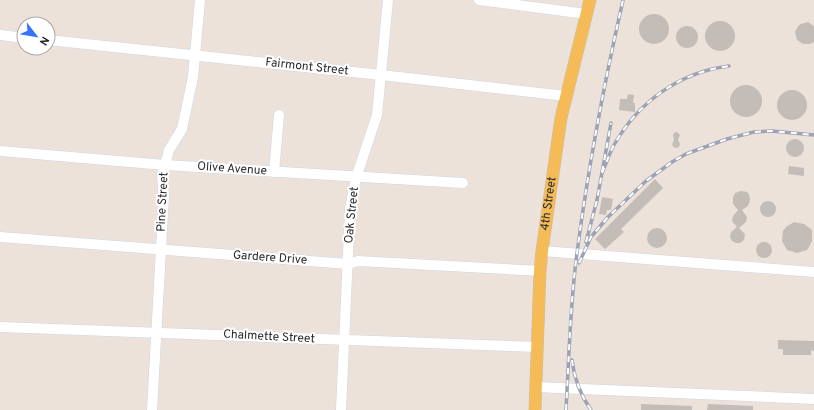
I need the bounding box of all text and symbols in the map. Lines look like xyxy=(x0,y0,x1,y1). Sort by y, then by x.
north arrow xyxy=(16,16,56,56)
text: N xyxy=(36,34,52,48)
street label: Fairmont Street xyxy=(265,55,349,79)
street label: Olive Avenue xyxy=(197,159,267,179)
street label: Pine Street xyxy=(153,172,173,232)
street label: 4th Street xyxy=(537,176,561,232)
street label: Oak Street xyxy=(341,186,363,244)
street label: Gardere Drive xyxy=(232,247,308,269)
street label: Chalmette Street xyxy=(223,327,315,347)

